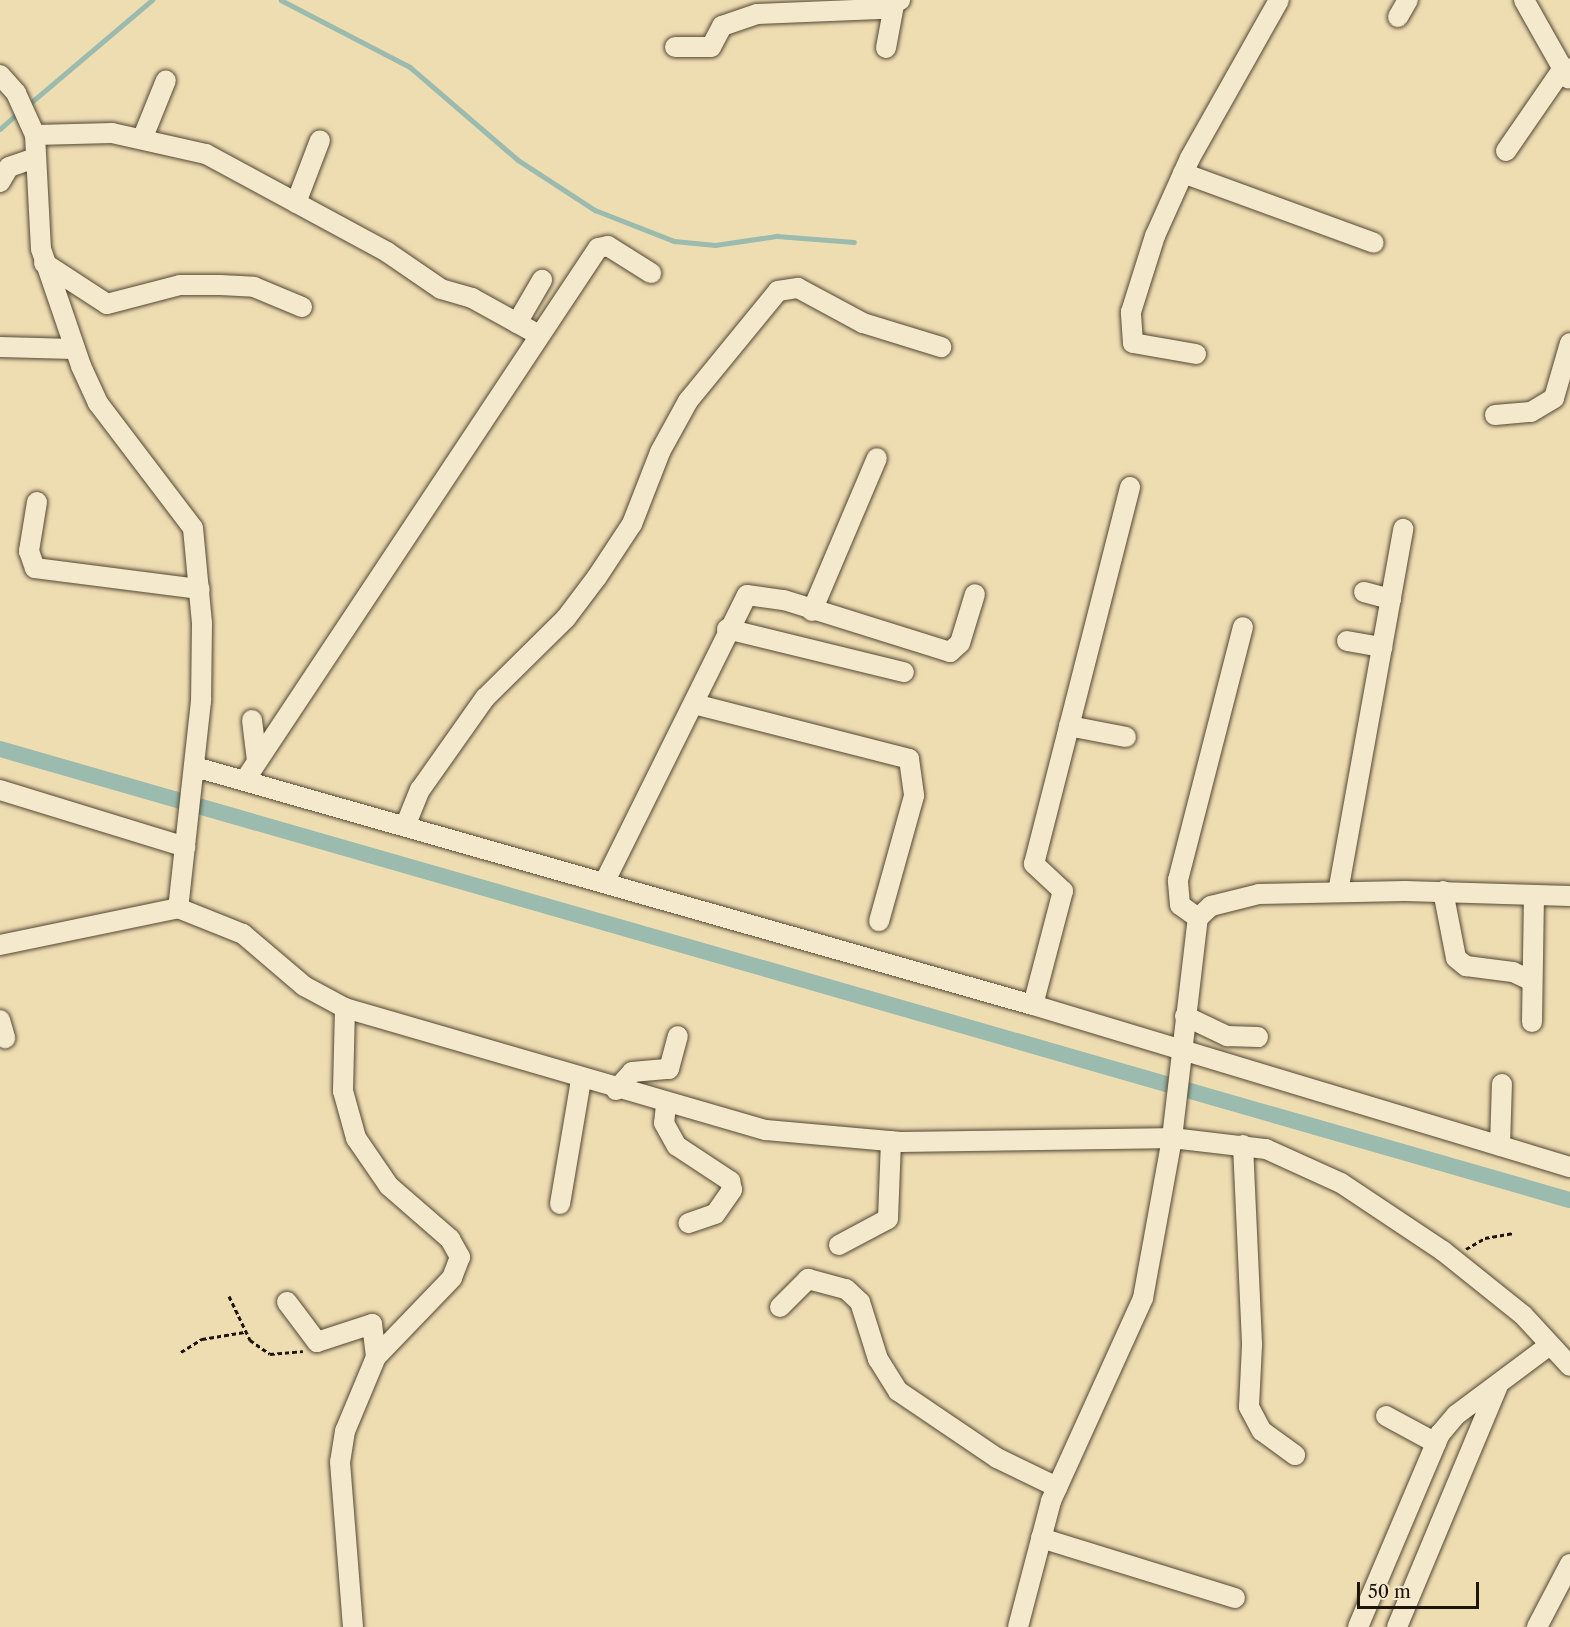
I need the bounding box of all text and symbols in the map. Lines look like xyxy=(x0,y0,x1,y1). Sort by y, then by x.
scale bar xyxy=(1360,1570,1482,1608)
text: 50 m xyxy=(1368,1581,1411,1603)

